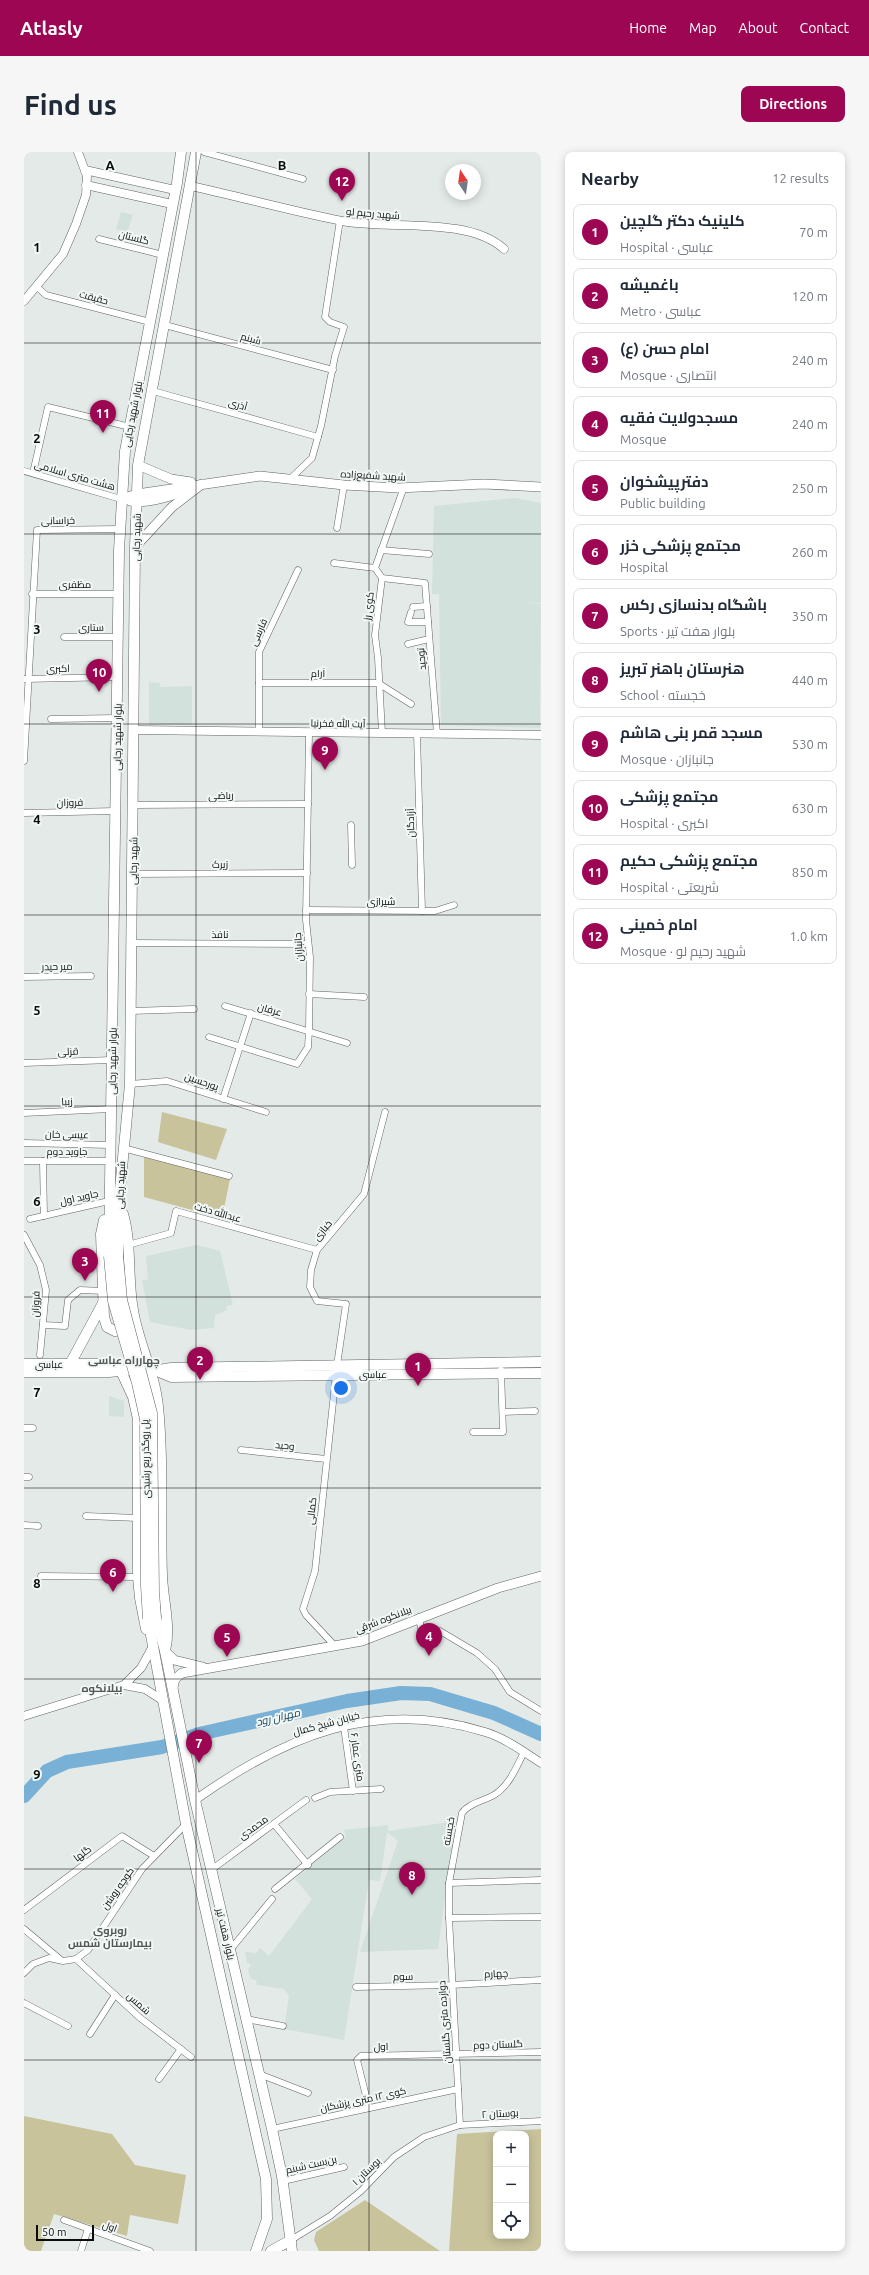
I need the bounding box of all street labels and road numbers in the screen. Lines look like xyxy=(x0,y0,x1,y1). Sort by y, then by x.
street label: شهید رحیم لو xyxy=(345,206,400,223)
street label: گلستان xyxy=(117,228,150,248)
street label: حقیقت xyxy=(78,288,110,307)
street label: شبنم xyxy=(239,330,262,348)
street label: بلوار شهید رجایی xyxy=(121,380,145,448)
street label: آذری xyxy=(227,397,249,413)
street label: هشت متری اسلامی xyxy=(33,459,117,493)
street label: شهید شفیع‌زاده xyxy=(340,468,406,484)
street label: شهید رجایی xyxy=(130,513,144,561)
street label: خراسانی xyxy=(41,515,75,527)
street label: مظفری xyxy=(59,579,91,591)
street label: کوی رز xyxy=(361,591,377,622)
street label: فارسی xyxy=(248,617,270,648)
street label: ستاری xyxy=(78,622,104,634)
street label: توحید xyxy=(415,647,428,671)
street label: اکبری xyxy=(46,663,70,675)
street label: آرام xyxy=(311,668,325,681)
street label: بلوار شهید رجایی xyxy=(111,703,125,771)
street label: آیت الله فخرنیا xyxy=(310,716,366,729)
street label: ریاضی xyxy=(208,790,234,802)
street label: فروزان xyxy=(57,797,83,809)
street label: آزادگان xyxy=(405,808,417,838)
street label: شهید رجایی xyxy=(128,837,140,885)
street label: زیرک xyxy=(212,859,228,870)
street label: شیرازی xyxy=(367,896,395,908)
street label: نافذ xyxy=(211,929,229,940)
street label: جانبازان xyxy=(292,932,306,962)
street label: میر حیدر xyxy=(40,961,73,972)
street label: عرفان xyxy=(256,1001,283,1019)
street label: بلوار شهید رجایی xyxy=(106,1027,120,1095)
street label: قزلی xyxy=(57,1046,79,1058)
street label: پورحسین xyxy=(183,1071,221,1093)
street label: زیبا xyxy=(61,1096,73,1107)
street label: عیسی خان xyxy=(45,1129,89,1141)
street label: جاوید دوم xyxy=(47,1146,87,1159)
street label: شهید رجایی xyxy=(114,1161,128,1209)
street label: جاوید اول xyxy=(59,1188,100,1208)
street label: عبدالله دخت xyxy=(193,1199,243,1224)
street label: خبازی xyxy=(311,1218,335,1243)
street label: فروزان xyxy=(29,1291,43,1318)
street label: عباسى xyxy=(35,1359,63,1371)
street label: عباسى xyxy=(359,1369,387,1381)
street label: پل روگذر ربع رشیدی xyxy=(139,1419,153,1499)
street label: وحید xyxy=(275,1439,295,1452)
street label: کمالی xyxy=(305,1497,319,1525)
street label: بیلانکوه شرقی xyxy=(353,1604,413,1636)
street label: خیابان شیخ کمال xyxy=(292,1709,361,1739)
street label: ۶ متری عمار xyxy=(348,1732,366,1782)
street label: محمدی xyxy=(237,1813,271,1843)
street label: خجسته xyxy=(441,1816,456,1846)
street label: گلها xyxy=(71,1843,94,1864)
street label: کوچه روشن xyxy=(99,1865,137,1912)
street label: بلوار هفت تیر xyxy=(214,1906,237,1961)
street label: چهارم xyxy=(484,1967,508,1982)
street label: سوم xyxy=(393,1971,413,1984)
street label: دوازده متری گلستان xyxy=(436,1980,454,2064)
street label: شمس xyxy=(124,1990,153,2017)
street label: گلستان دوم xyxy=(473,2038,523,2053)
street label: اول xyxy=(374,2041,389,2053)
street label: کوی ۱۲ متری پزشکان xyxy=(319,2085,407,2115)
street label: بوستان ۲ xyxy=(481,2107,519,2121)
street label: بن‌بست شبنم xyxy=(284,2153,338,2178)
street label: بوستان ۱ xyxy=(350,2155,383,2188)
street label: اول xyxy=(101,2219,119,2235)

